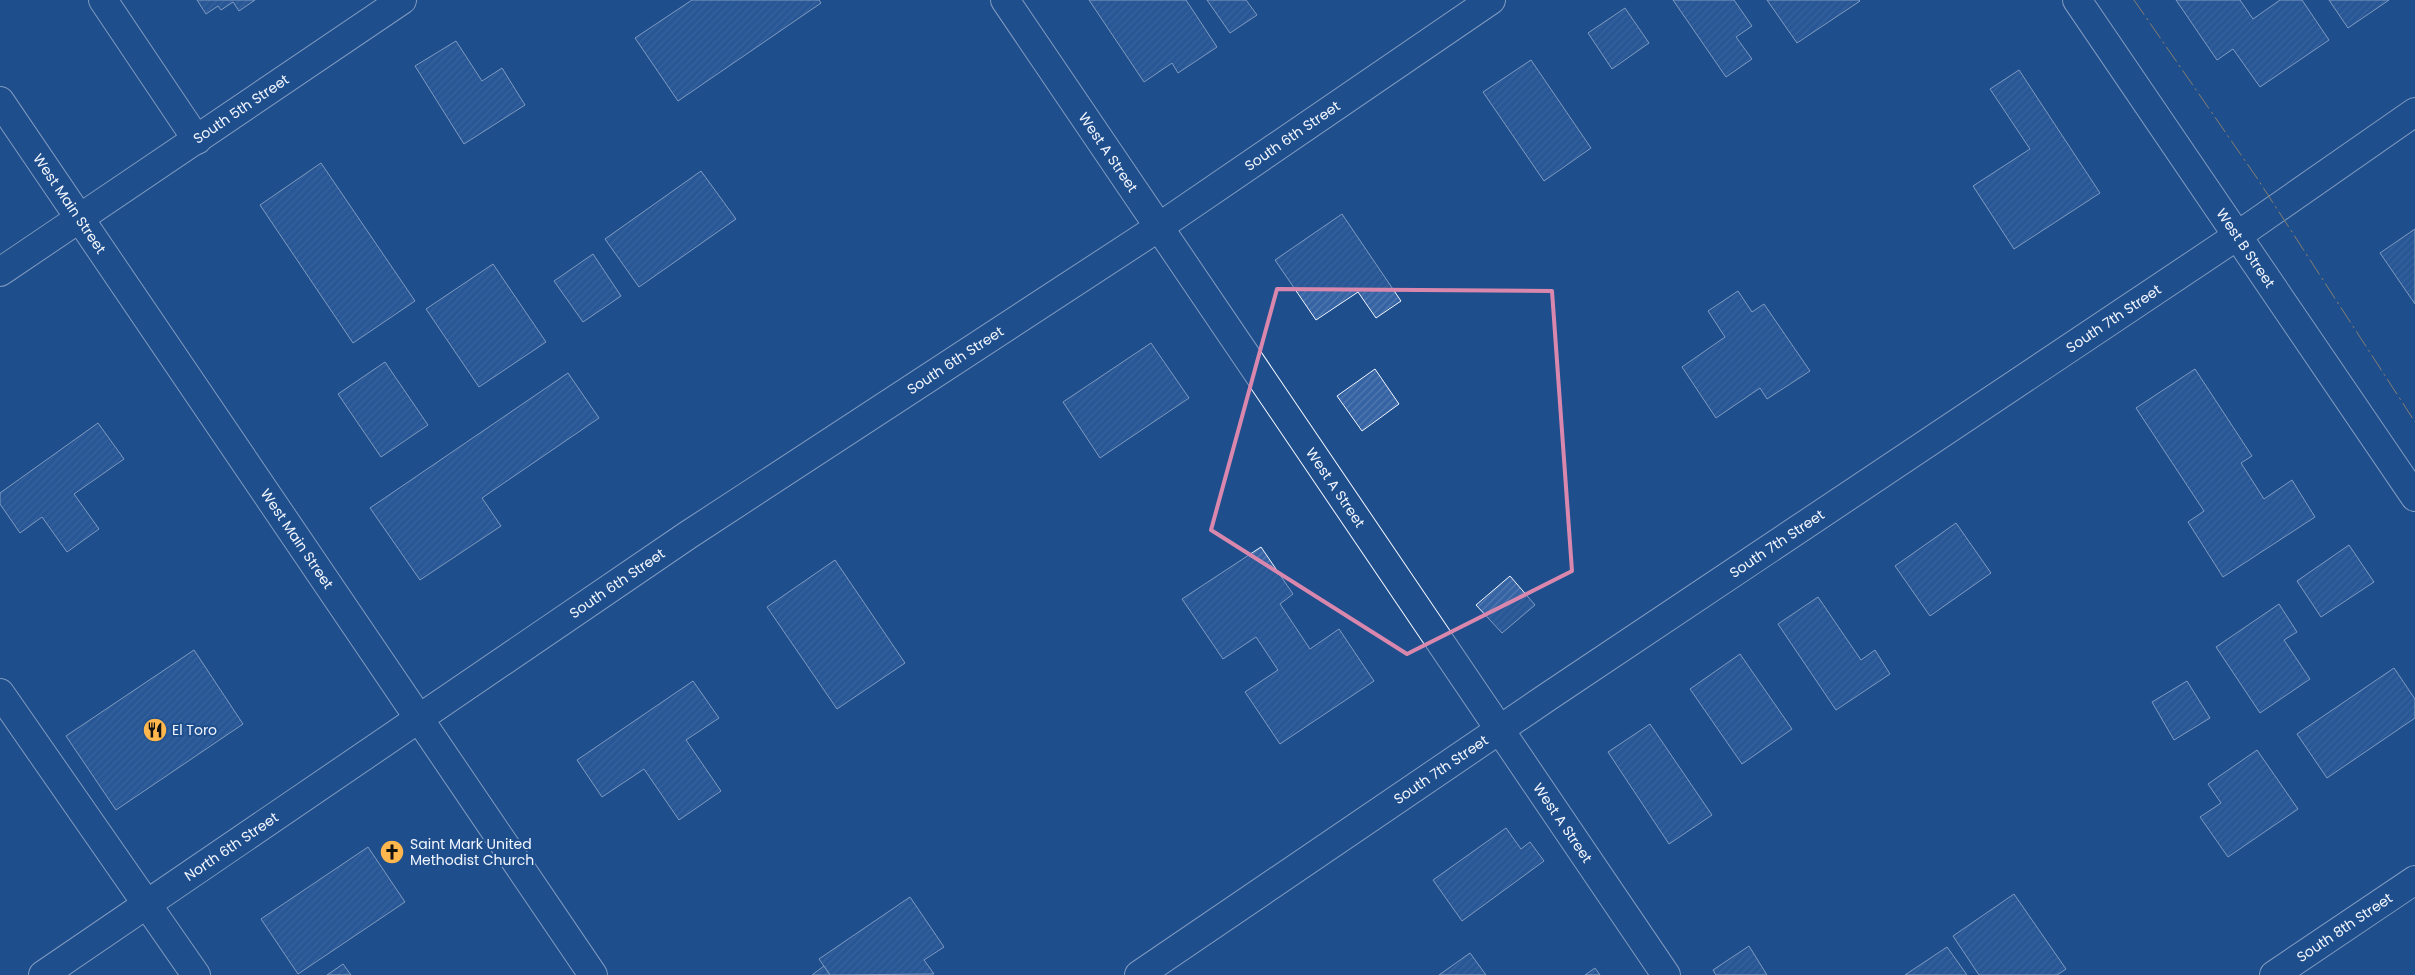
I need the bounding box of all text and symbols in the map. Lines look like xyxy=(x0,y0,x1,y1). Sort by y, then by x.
street label: South 5th Street xyxy=(189,69,293,148)
street label: South 6th Street xyxy=(1241,96,1344,176)
street label: West A Street xyxy=(1074,108,1143,196)
street label: West Main Street xyxy=(28,149,111,258)
street label: West B Street xyxy=(2212,204,2280,292)
street label: South 7th Street xyxy=(2062,280,2165,358)
street label: South 6th Street xyxy=(903,321,1007,399)
street label: West A Street xyxy=(1301,444,1370,532)
street label: West Main Street xyxy=(256,485,338,593)
street label: South 7th Street xyxy=(1725,505,1828,583)
street label: South 6th Street xyxy=(565,544,669,623)
restaurant icon: El Toro xyxy=(142,717,168,743)
place label: El Toro xyxy=(172,720,217,740)
street label: South 7th Street xyxy=(1389,730,1492,809)
street label: West A Street xyxy=(1528,779,1597,867)
street label: North 6th Street xyxy=(180,807,282,886)
place label: Saint Mark United Methodist Church xyxy=(410,834,534,870)
church icon: Saint Mark United Methodist Church xyxy=(379,839,405,865)
street label: South 8th Street xyxy=(2293,888,2396,967)

